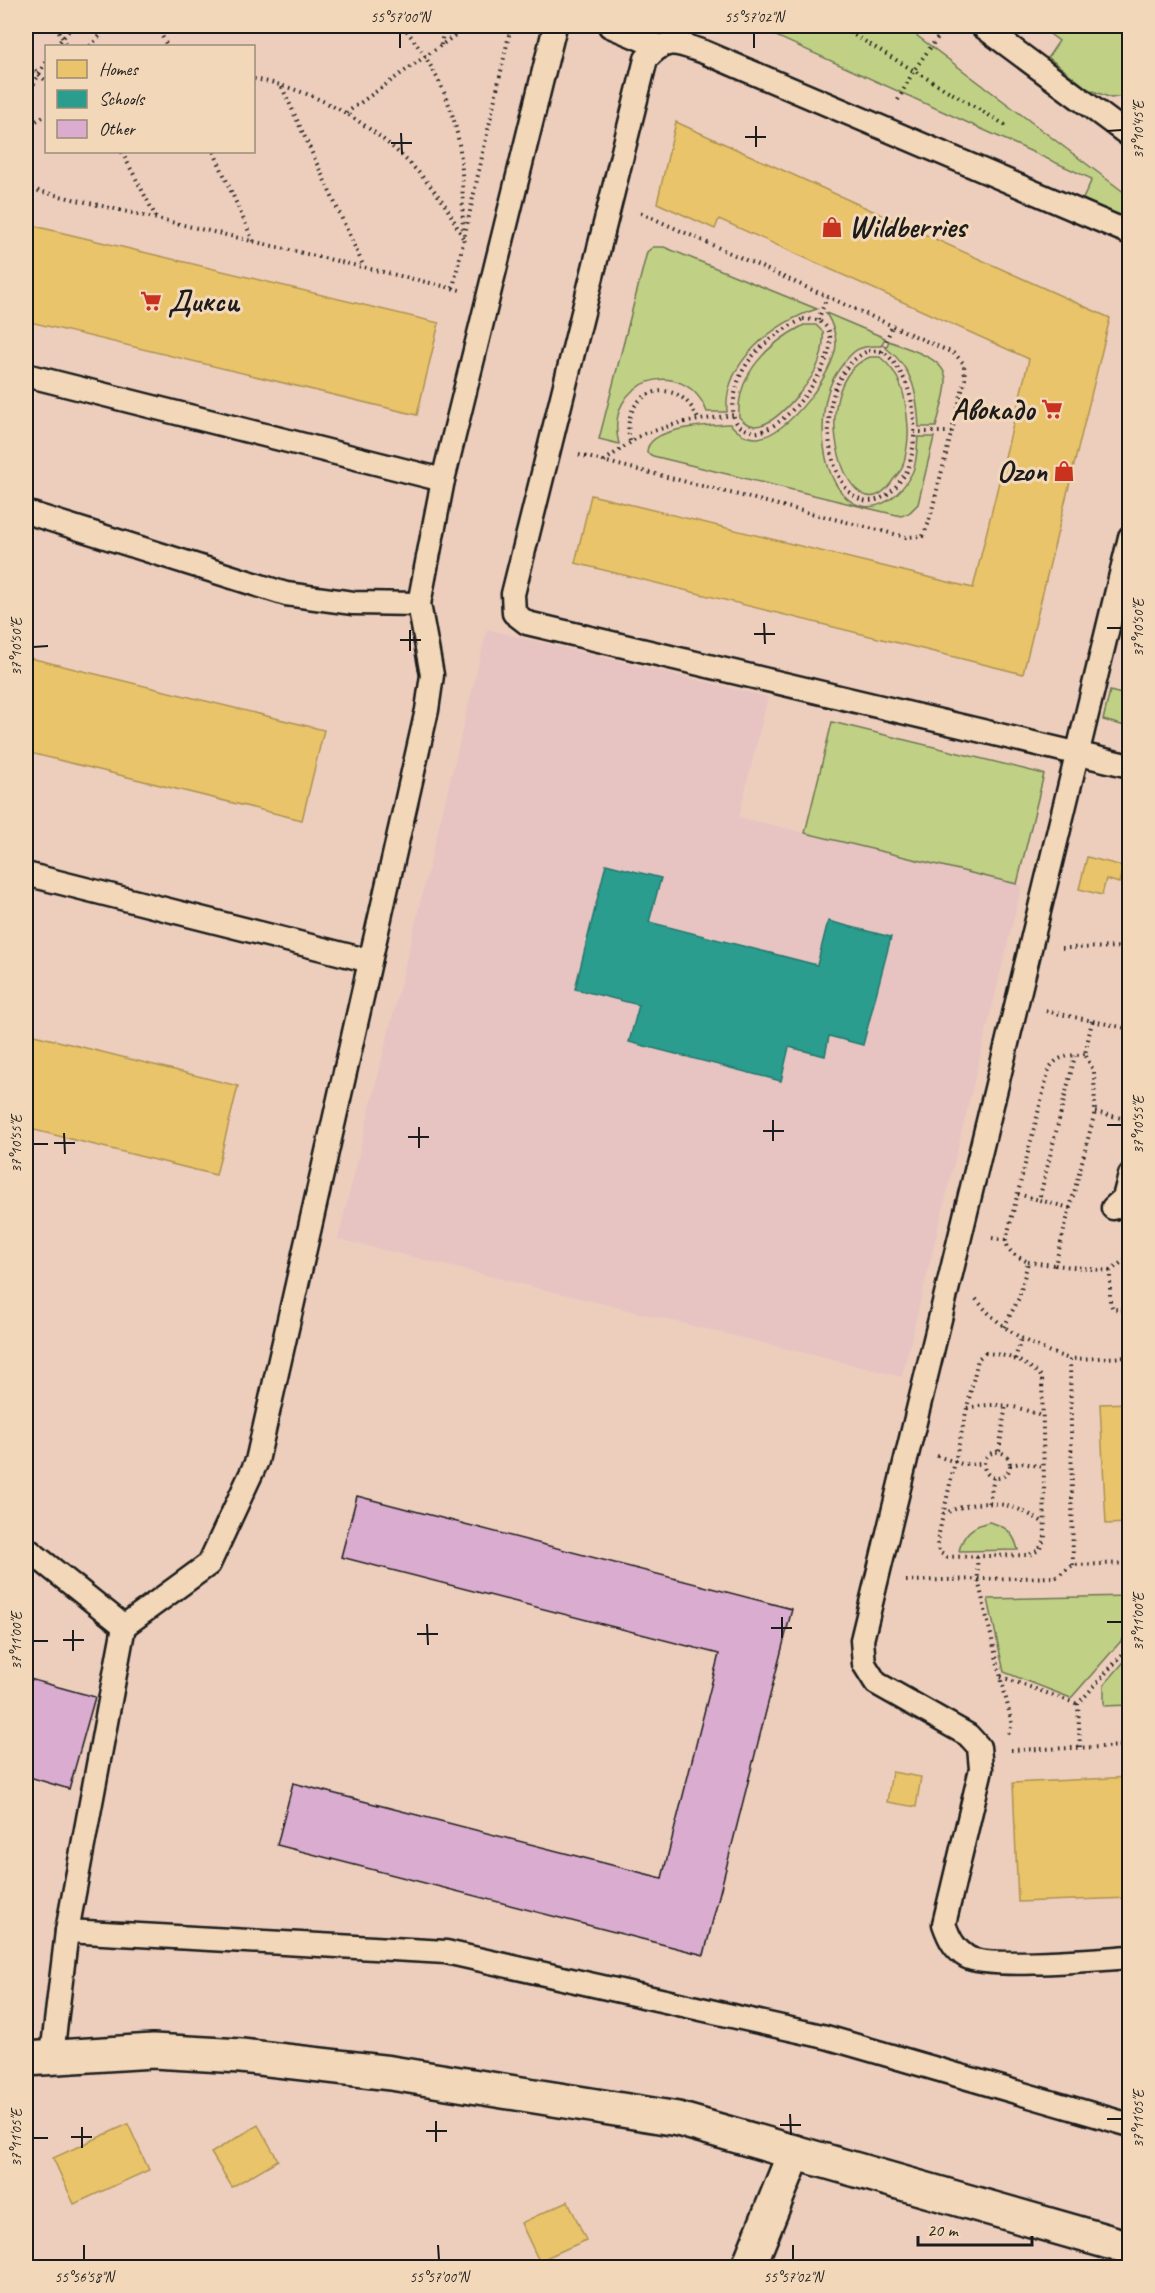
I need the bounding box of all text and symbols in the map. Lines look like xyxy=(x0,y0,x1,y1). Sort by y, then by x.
text: 55°57'00"N xyxy=(370,8,433,27)
text: 55°57'02"N xyxy=(724,8,787,27)
legend xyxy=(45,45,255,153)
text: Homes xyxy=(99,58,139,80)
text: Schools xyxy=(99,88,146,110)
text: 37°10'45"E xyxy=(1129,99,1148,159)
text: Other xyxy=(99,118,136,140)
place label: Wildberries xyxy=(849,208,970,246)
shop icon: Wildberries xyxy=(820,215,844,239)
place label: Дикси xyxy=(168,282,241,320)
supermarket icon: Дикси xyxy=(139,289,163,313)
place label: Авокадо xyxy=(951,390,1037,428)
supermarket icon: Авокадо xyxy=(1040,397,1064,421)
place label: Ozon xyxy=(997,452,1048,490)
shop icon: Ozon xyxy=(1052,459,1076,483)
text: 37°10'50"E xyxy=(1129,597,1148,657)
text: 37°10'50"E xyxy=(7,616,26,676)
text: 37°10'55"E xyxy=(1129,1094,1148,1154)
text: 37°10'55"E xyxy=(7,1113,26,1173)
text: 37°11'00"E xyxy=(1129,1591,1148,1651)
text: 37°11'00"E xyxy=(7,1610,26,1670)
text: 37°11'05"E xyxy=(1129,2088,1148,2148)
text: 37°11'05"E xyxy=(7,2107,26,2167)
scale bar xyxy=(918,2209,1032,2247)
text: 20 m xyxy=(927,2219,960,2241)
text: 55°56'58"N xyxy=(54,2268,117,2287)
text: 55°57'00"N xyxy=(409,2268,472,2287)
text: 55°57'02"N xyxy=(763,2268,826,2287)

